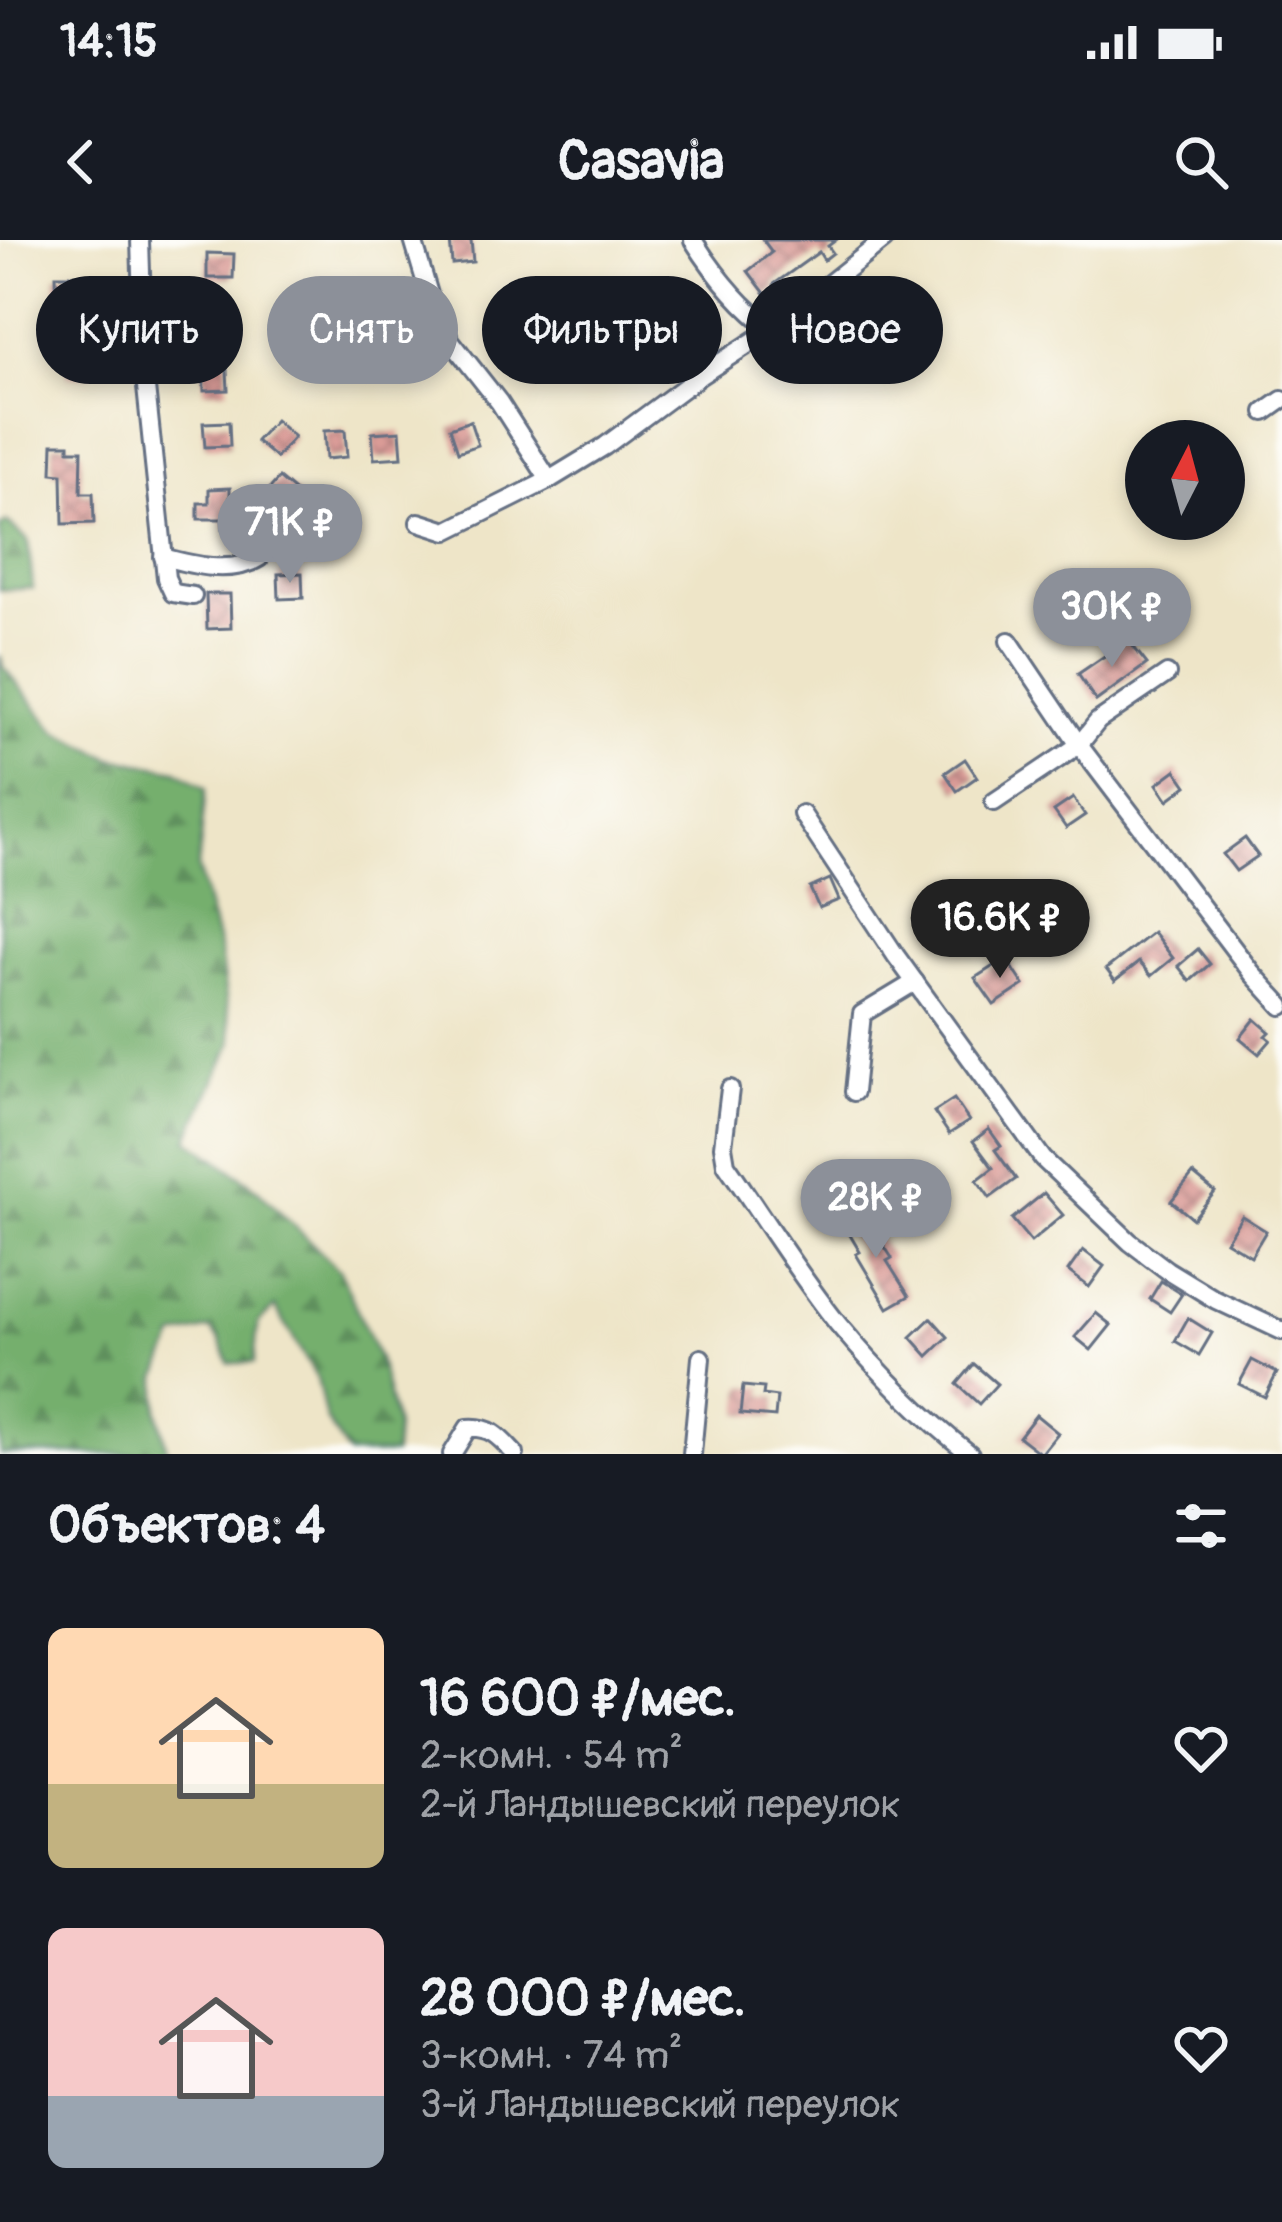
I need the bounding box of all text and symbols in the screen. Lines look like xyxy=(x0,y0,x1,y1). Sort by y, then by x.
text: 14:15 xyxy=(60,14,158,70)
text: Casavia xyxy=(558,128,724,196)
icon: back xyxy=(48,129,114,195)
icon: search xyxy=(1168,129,1234,195)
chip: Купить xyxy=(36,276,243,384)
chip: Снять xyxy=(267,276,458,384)
chip: Фильтры xyxy=(482,276,722,384)
chip: Новое xyxy=(746,276,943,384)
north arrow xyxy=(1125,420,1245,540)
map controls xyxy=(1125,420,1245,540)
pin: 71K ₽ xyxy=(206,484,374,586)
text: 71K ₽ xyxy=(244,498,336,547)
pin: 30K ₽ xyxy=(1028,568,1196,670)
text: 30K ₽ xyxy=(1060,582,1164,631)
pin: 16.6K ₽ xyxy=(889,879,1111,981)
text: 16.6K ₽ xyxy=(938,893,1062,942)
pin: 28K ₽ xyxy=(792,1159,960,1261)
text: 28K ₽ xyxy=(828,1173,924,1222)
icon: filters xyxy=(1168,1493,1234,1559)
text: Объектов: 4 xyxy=(48,1494,325,1558)
text: 16 600 ₽/мес. xyxy=(420,1667,736,1731)
icon: home xyxy=(144,1676,288,1820)
icon: heart xyxy=(1168,1715,1234,1781)
text: 2-комн. · 54 m² xyxy=(420,1731,683,1780)
text: 2-й Ландышевский переулок xyxy=(420,1780,901,1829)
text: 28 000 ₽/мес. xyxy=(420,1967,746,2031)
icon: home xyxy=(144,1976,288,2120)
icon: heart xyxy=(1168,2015,1234,2081)
text: 3-комн. · 74 m² xyxy=(420,2031,682,2080)
text: 3-й Ландышевский переулок xyxy=(420,2080,900,2129)

